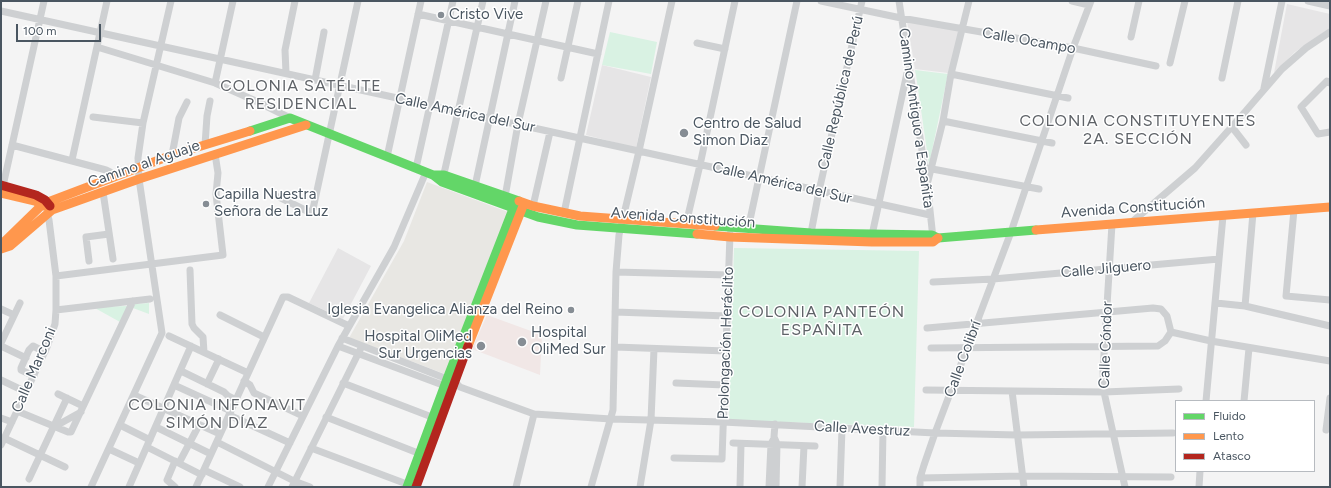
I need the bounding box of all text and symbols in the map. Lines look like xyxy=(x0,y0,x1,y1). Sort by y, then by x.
place label: Cristo Vive xyxy=(449,6,523,24)
marker: Cristo Vive xyxy=(436,10,446,20)
street label: Calle República de Perú xyxy=(814,14,868,172)
scale bar xyxy=(18,16,103,42)
text: 100 m xyxy=(23,24,57,38)
street label: Calle Ocampo xyxy=(981,24,1077,58)
street label: Camino Antiguo a Españita xyxy=(894,27,938,209)
district label: COLONIA SATÉLITE RESIDENCIAL xyxy=(220,76,382,114)
street label: Calle América del Sur xyxy=(393,89,537,137)
district label: COLONIA CONSTITUYENTES 2A. SECCIÓN xyxy=(1020,111,1256,149)
place label: Centro de Salud Simon Diaz xyxy=(693,115,802,150)
marker: Centro de Salud Simon Diaz xyxy=(678,127,690,139)
street label: Camino al Aguaje xyxy=(86,136,202,192)
street label: Calle América del Sur xyxy=(710,158,854,208)
place label: Capilla Nuestra Señora de La Luz xyxy=(214,186,328,221)
street label: Avenida Constitución xyxy=(1060,194,1206,222)
marker: Capilla Nuestra Señora de La Luz xyxy=(201,199,211,209)
street label: Avenida Constitución xyxy=(610,204,756,232)
street label: Calle Jilguero xyxy=(1060,256,1152,282)
street label: Prolongación Heráclito xyxy=(714,266,738,420)
place label: Iglesia Evangelica Alianza del Reino xyxy=(327,301,563,319)
street label: Calle Cóndor xyxy=(1095,301,1117,389)
district label: COLONIA PANTEÓN ESPAÑITA xyxy=(739,302,905,340)
marker: Iglesia Evangelica Alianza del Reino xyxy=(566,305,576,315)
street label: Calle Colibrí xyxy=(941,318,985,400)
place label: Hospital OliMed Sur xyxy=(531,324,605,359)
street label: Calle Marconi xyxy=(8,325,60,415)
place label: Hospital OliMed Sur Urgencias xyxy=(364,328,472,363)
marker: Hospital OliMed Sur xyxy=(516,336,528,348)
marker: Hospital OliMed Sur Urgencias xyxy=(475,340,487,352)
district label: COLONIA INFONAVIT SIMÓN DÍAZ xyxy=(128,395,306,433)
legend xyxy=(1175,400,1315,472)
text: Fluido xyxy=(1213,409,1246,423)
street label: Calle Avestruz xyxy=(813,417,911,441)
text: Lento xyxy=(1213,429,1244,443)
text: Atasco xyxy=(1213,449,1251,463)

